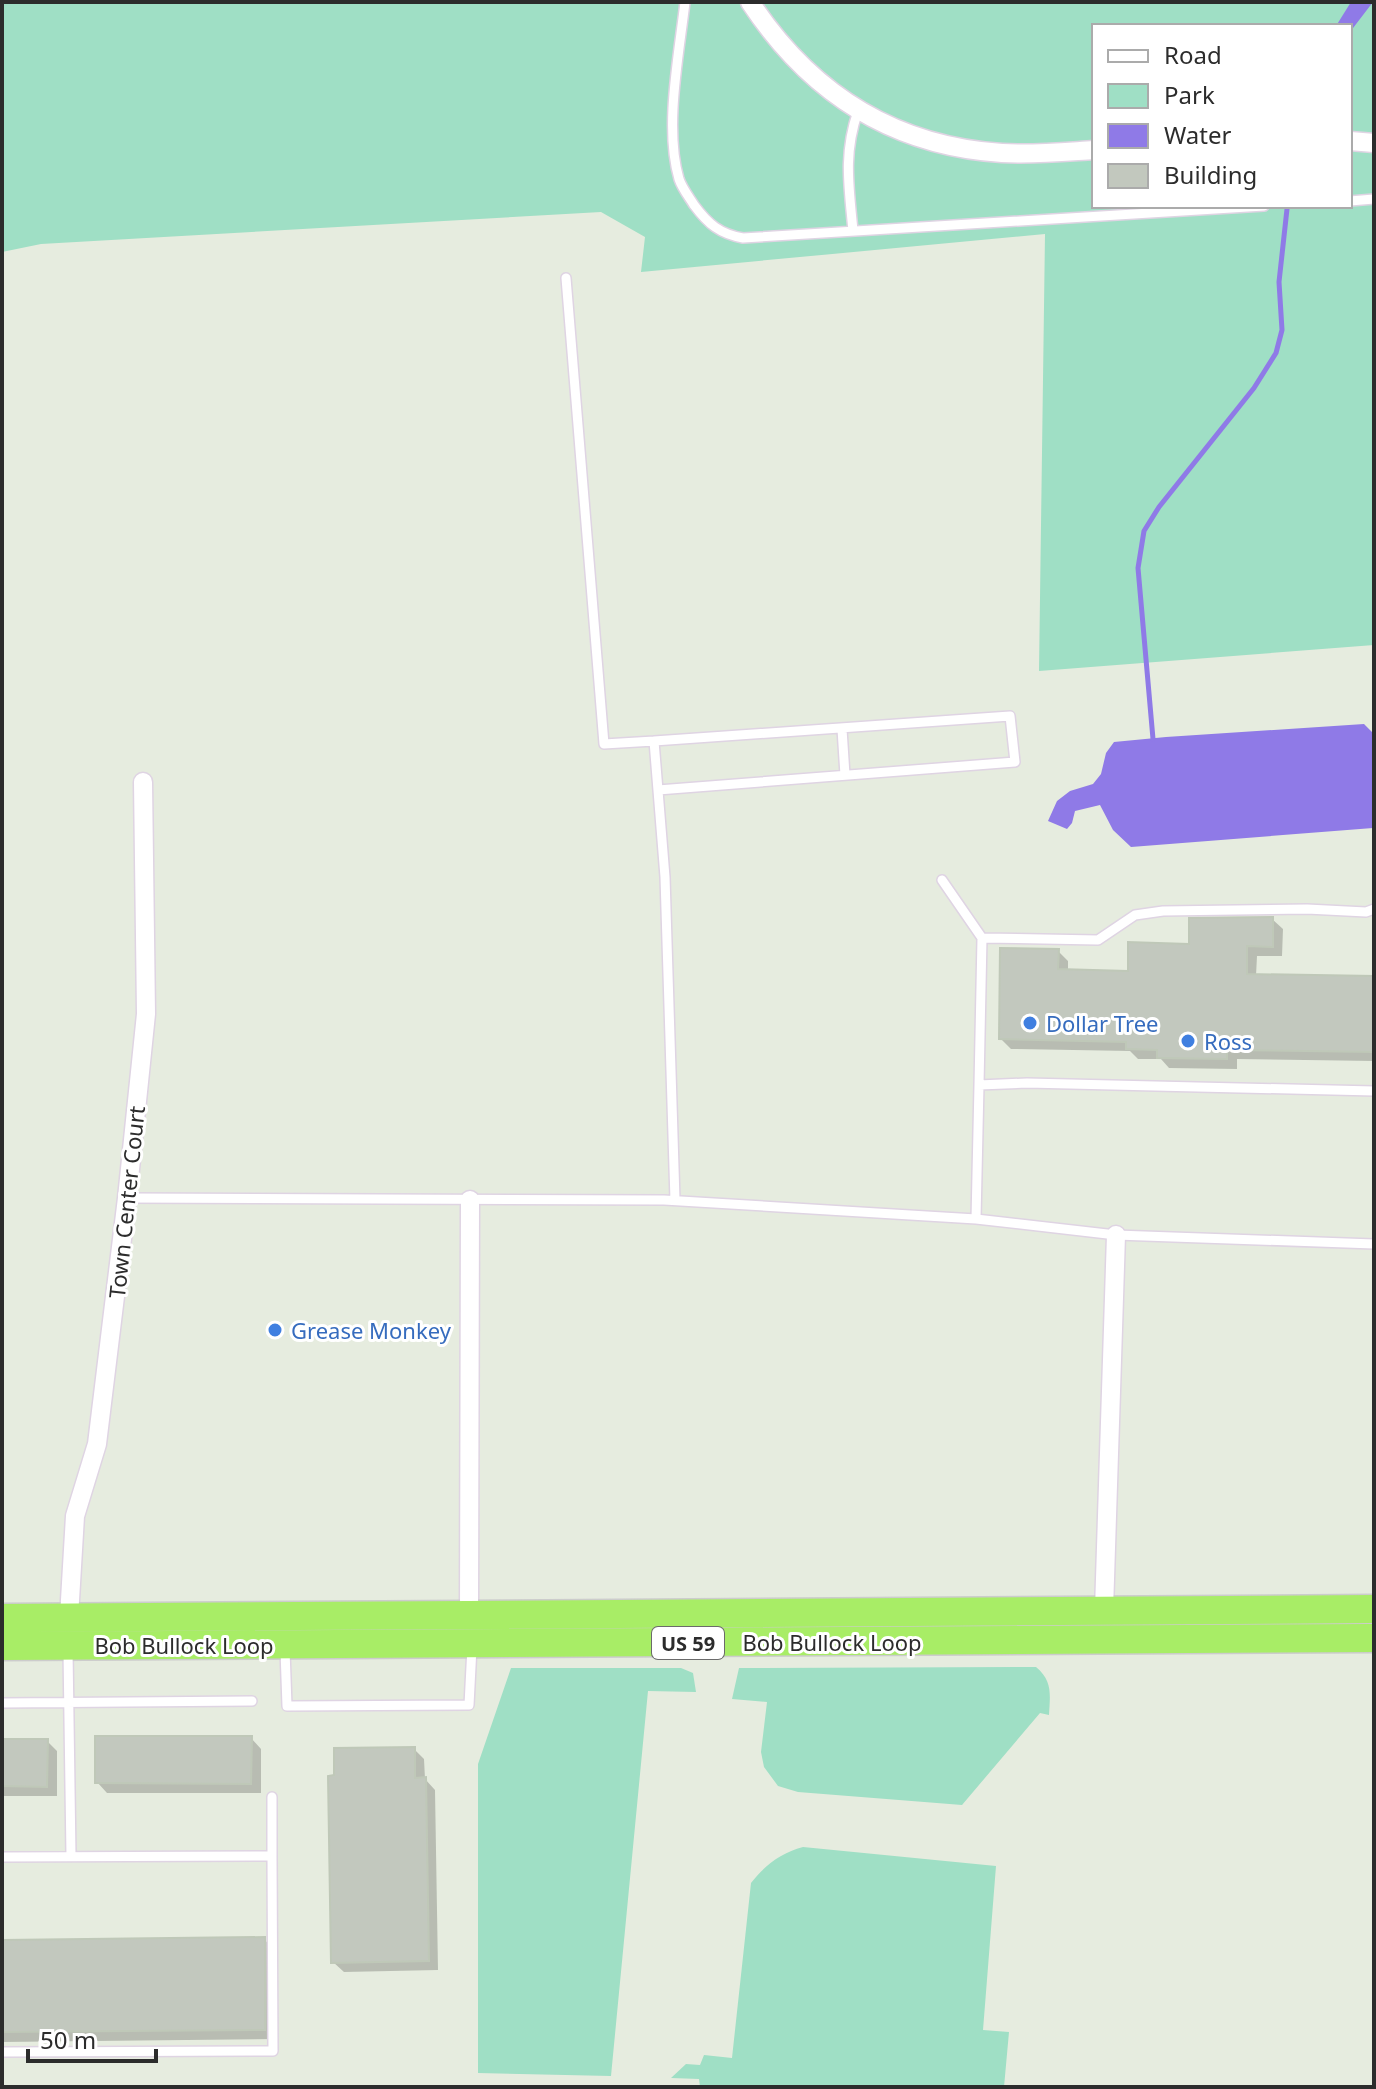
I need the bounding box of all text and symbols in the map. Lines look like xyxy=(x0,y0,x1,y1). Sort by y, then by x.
legend xyxy=(1092,24,1352,208)
text: Road xyxy=(1164,38,1222,71)
text: Park xyxy=(1164,78,1215,111)
text: Water xyxy=(1164,118,1232,151)
text: Building xyxy=(1164,158,1257,191)
place label: Dollar Tree xyxy=(1046,1008,1158,1038)
marker: Dollar Tree xyxy=(1021,1014,1039,1032)
place label: Ross xyxy=(1204,1026,1252,1056)
marker: Ross xyxy=(1179,1032,1197,1050)
street label: Town Center Court xyxy=(101,1104,151,1300)
place label: Grease Monkey xyxy=(291,1315,452,1345)
marker: Grease Monkey xyxy=(266,1321,284,1339)
road number: US 59 xyxy=(652,1627,724,1659)
street label: Bob Bullock Loop xyxy=(742,1627,922,1657)
street label: Bob Bullock Loop xyxy=(94,1630,274,1660)
scale bar xyxy=(28,2013,156,2063)
text: 50 m xyxy=(40,2023,96,2056)

